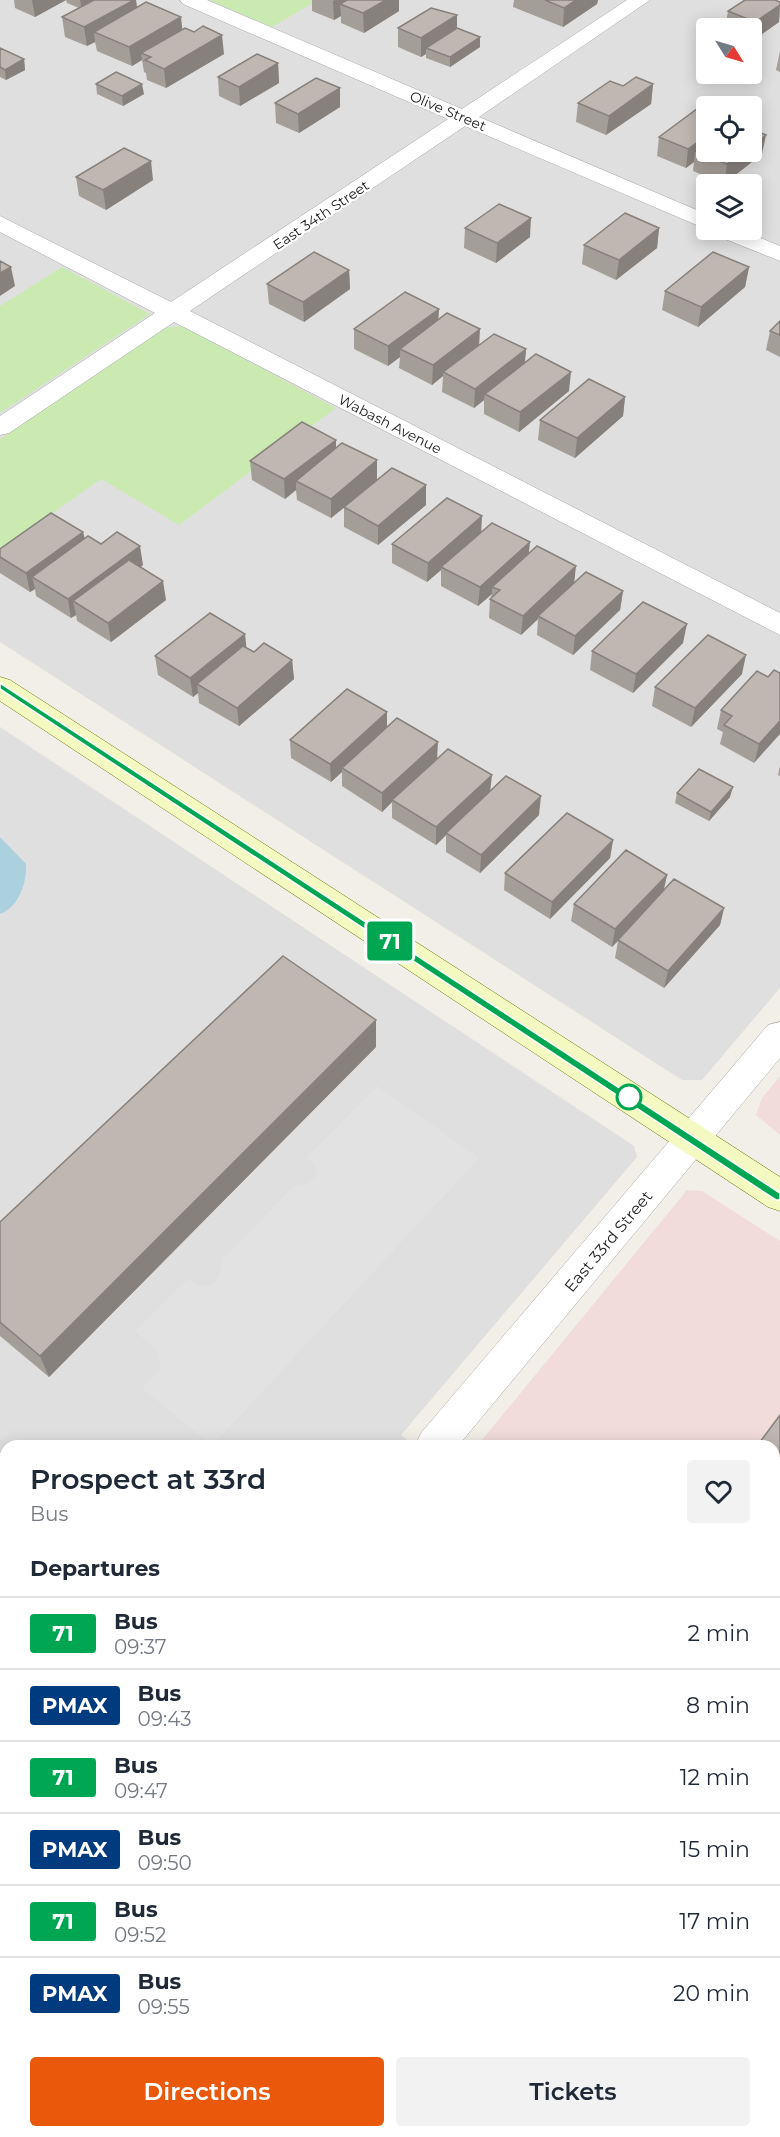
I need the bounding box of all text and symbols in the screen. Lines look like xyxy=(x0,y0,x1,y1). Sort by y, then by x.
north arrow xyxy=(696,18,762,84)
map controls xyxy=(696,18,762,240)
street label: Olive Street xyxy=(407,87,489,135)
button: locate xyxy=(696,96,762,162)
button: layers xyxy=(696,174,762,240)
street label: East 34th Street xyxy=(270,176,373,254)
street label: Wabash Avenue xyxy=(335,390,445,458)
line badge: 71 xyxy=(363,922,417,960)
text: 71 xyxy=(379,929,401,954)
unlabelled marker xyxy=(616,1084,642,1110)
street label: East 33rd Street xyxy=(561,1187,657,1296)
button: heart xyxy=(687,1460,750,1523)
text: Prospect at 33rd xyxy=(30,1462,266,1496)
text: Bus xyxy=(30,1502,68,1526)
text: Departures xyxy=(30,1555,160,1582)
text: Bus xyxy=(114,1608,158,1635)
text: 2 min xyxy=(688,1620,750,1647)
text: 71 xyxy=(52,1621,74,1646)
text: 09:37 xyxy=(114,1635,166,1659)
text: Bus xyxy=(138,1680,181,1707)
text: 8 min xyxy=(686,1692,750,1719)
text: PMAX xyxy=(42,1693,108,1718)
text: 09:43 xyxy=(138,1707,191,1731)
text: Bus xyxy=(114,1752,158,1779)
text: 12 min xyxy=(680,1764,750,1791)
text: 71 xyxy=(52,1765,74,1790)
text: 09:47 xyxy=(114,1779,168,1803)
text: Bus xyxy=(138,1824,181,1851)
text: 15 min xyxy=(680,1836,750,1863)
text: PMAX xyxy=(42,1837,108,1862)
text: 09:50 xyxy=(138,1851,192,1875)
text: Bus xyxy=(114,1896,158,1923)
text: 17 min xyxy=(679,1908,750,1935)
text: 71 xyxy=(52,1909,74,1934)
text: 09:52 xyxy=(114,1923,166,1947)
text: Bus xyxy=(138,1968,181,1995)
text: 20 min xyxy=(673,1980,750,2007)
text: PMAX xyxy=(42,1981,108,2006)
text: 09:55 xyxy=(138,1995,190,2019)
button: Directions xyxy=(30,2057,384,2126)
button: Tickets xyxy=(396,2057,750,2126)

